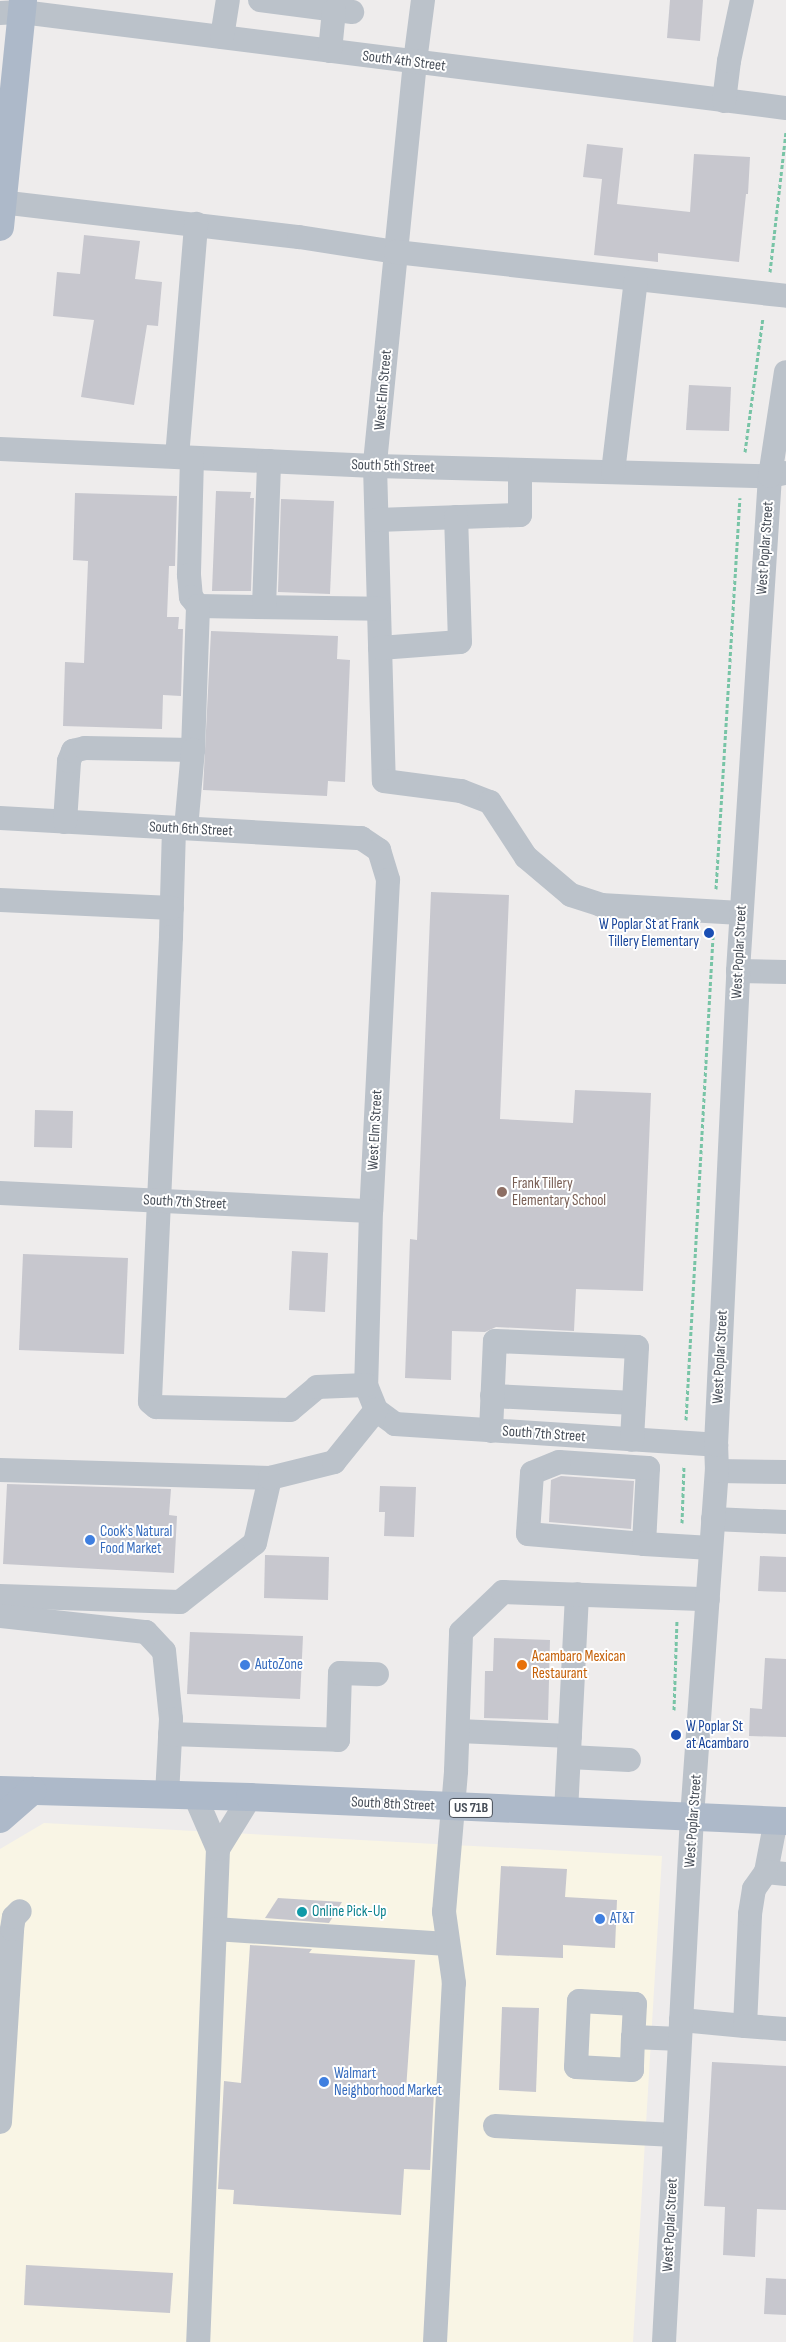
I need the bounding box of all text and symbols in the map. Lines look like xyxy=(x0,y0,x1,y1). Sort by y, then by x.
street label: South 4th Street xyxy=(361,47,447,75)
street label: West Elm Street xyxy=(371,349,395,431)
street label: South 5th Street xyxy=(351,456,435,476)
street label: West Poplar Street xyxy=(753,501,777,595)
street label: South 6th Street xyxy=(149,818,233,840)
street label: West Poplar Street xyxy=(728,905,750,999)
place label: W Poplar St at Frank Tillery Elementary xyxy=(599,915,699,950)
marker: W Poplar St at Frank Tillery Elementary xyxy=(703,927,715,939)
street label: West Elm Street xyxy=(364,1089,386,1171)
place label: Frank Tillery Elementary School xyxy=(512,1174,606,1209)
marker: Frank Tillery Elementary School xyxy=(496,1186,508,1198)
street label: South 7th Street xyxy=(143,1191,227,1213)
street label: West Poplar Street xyxy=(709,1310,731,1404)
street label: South 7th Street xyxy=(502,1422,586,1446)
place label: Cook's Natural Food Market xyxy=(100,1522,172,1557)
marker: Cook's Natural Food Market xyxy=(84,1534,96,1546)
place label: Acambaro Mexican Restaurant xyxy=(532,1647,626,1682)
place label: AutoZone xyxy=(255,1656,303,1674)
marker: AutoZone xyxy=(239,1659,251,1671)
marker: Acambaro Mexican Restaurant xyxy=(516,1659,528,1671)
place label: W Poplar St at Acambaro xyxy=(686,1717,749,1752)
marker: W Poplar St at Acambaro xyxy=(670,1729,682,1741)
street label: West Poplar Street xyxy=(681,1774,705,1868)
street label: South 8th Street xyxy=(351,1793,435,1815)
road number: US 71B xyxy=(448,1796,494,1820)
place label: Online Pick-Up xyxy=(312,1903,387,1921)
marker: Online Pick-Up xyxy=(296,1906,308,1918)
place label: AT&T xyxy=(610,1910,635,1928)
marker: AT&T xyxy=(594,1913,606,1925)
place label: Walmart Neighborhood Market xyxy=(334,2064,442,2099)
marker: Walmart Neighborhood Market xyxy=(318,2076,330,2088)
street label: West Poplar Street xyxy=(659,2178,681,2272)

